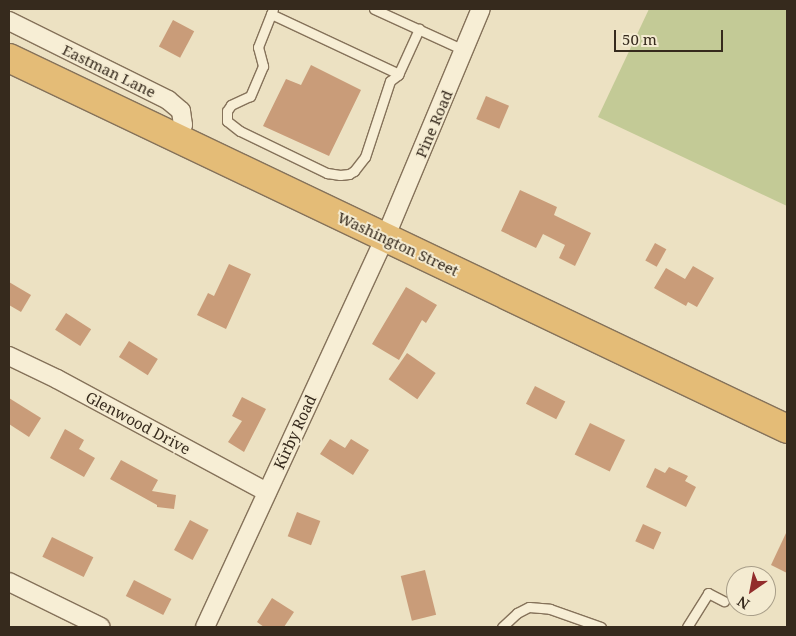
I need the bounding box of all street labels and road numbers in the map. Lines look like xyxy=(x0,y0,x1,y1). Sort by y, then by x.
street label: Eastman Lane xyxy=(59,41,159,101)
street label: Pine Road xyxy=(412,88,456,160)
street label: Washington Street xyxy=(335,208,461,280)
street label: Glenwood Drive xyxy=(83,388,193,458)
street label: Kirby Road xyxy=(270,392,320,472)

